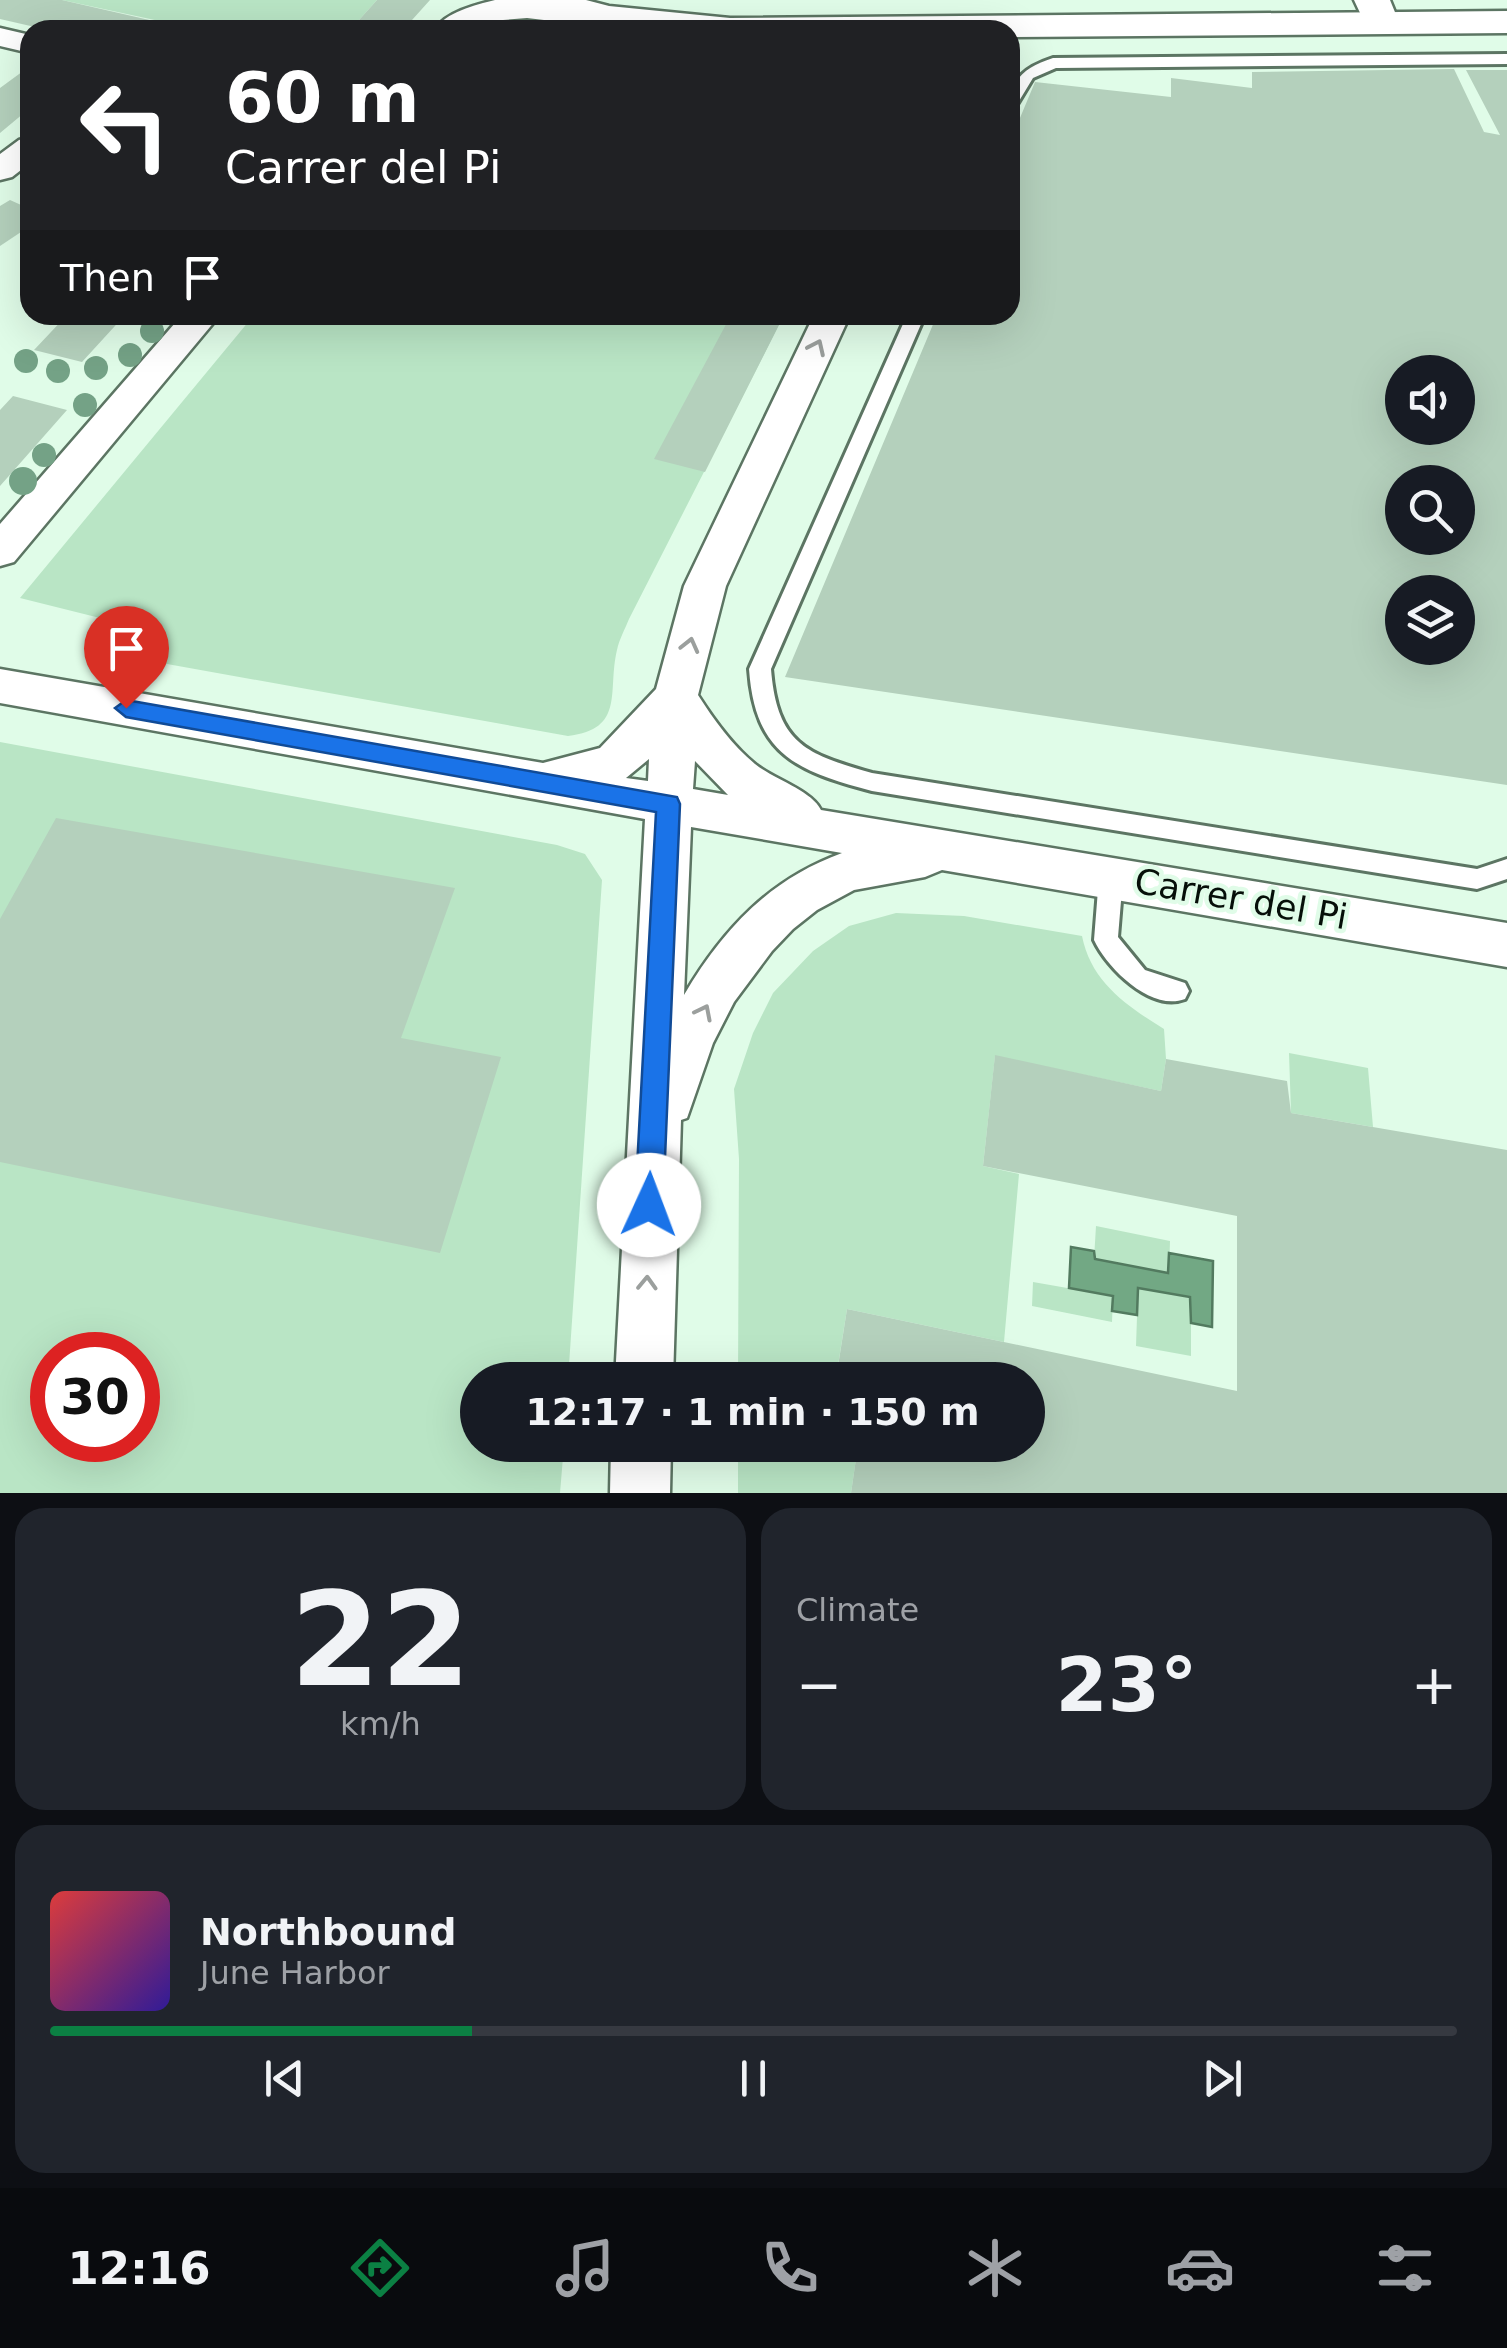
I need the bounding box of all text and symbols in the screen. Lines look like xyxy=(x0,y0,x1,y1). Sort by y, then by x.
text: 60 m xyxy=(225,57,420,139)
icon: left xyxy=(60,60,190,190)
text: Carrer del Pi xyxy=(225,141,501,194)
icon: arrive xyxy=(175,250,230,305)
text: Then xyxy=(60,256,155,300)
one-way arrow xyxy=(805,339,825,357)
map controls xyxy=(1385,355,1475,665)
button: sound xyxy=(1385,355,1475,445)
button: search xyxy=(1385,465,1475,555)
button: layers xyxy=(1385,575,1475,665)
pin xyxy=(84,606,169,709)
icon: arrive xyxy=(99,621,154,676)
one-way arrow xyxy=(678,637,699,654)
street label: Carrer del Pi xyxy=(1132,861,1350,937)
one-way arrow xyxy=(691,1004,711,1022)
position arrow xyxy=(597,1153,701,1257)
one-way arrow xyxy=(636,1274,657,1290)
speed limit sign: 30 xyxy=(30,1332,160,1462)
text: 12:17 · 1 min · 150 m xyxy=(525,1390,980,1434)
text: 22 xyxy=(290,1564,471,1716)
text: Climate xyxy=(796,1591,919,1629)
text: 23° xyxy=(1056,1641,1197,1729)
text: − xyxy=(796,1653,842,1717)
text: + xyxy=(1411,1653,1457,1717)
text: km/h xyxy=(340,1705,421,1743)
text: Northbound xyxy=(200,1910,456,1954)
text: June Harbor xyxy=(200,1954,390,1992)
icon: previous xyxy=(257,2051,312,2106)
icon: pause xyxy=(726,2051,781,2106)
icon: next xyxy=(1195,2051,1250,2106)
icon: directions xyxy=(345,2233,415,2303)
icon: music xyxy=(550,2233,620,2303)
icon: phone xyxy=(755,2233,825,2303)
icon: climate xyxy=(960,2233,1030,2303)
icon: car xyxy=(1165,2233,1235,2303)
icon: filters xyxy=(1370,2233,1440,2303)
text: 12:16 xyxy=(67,2242,211,2295)

